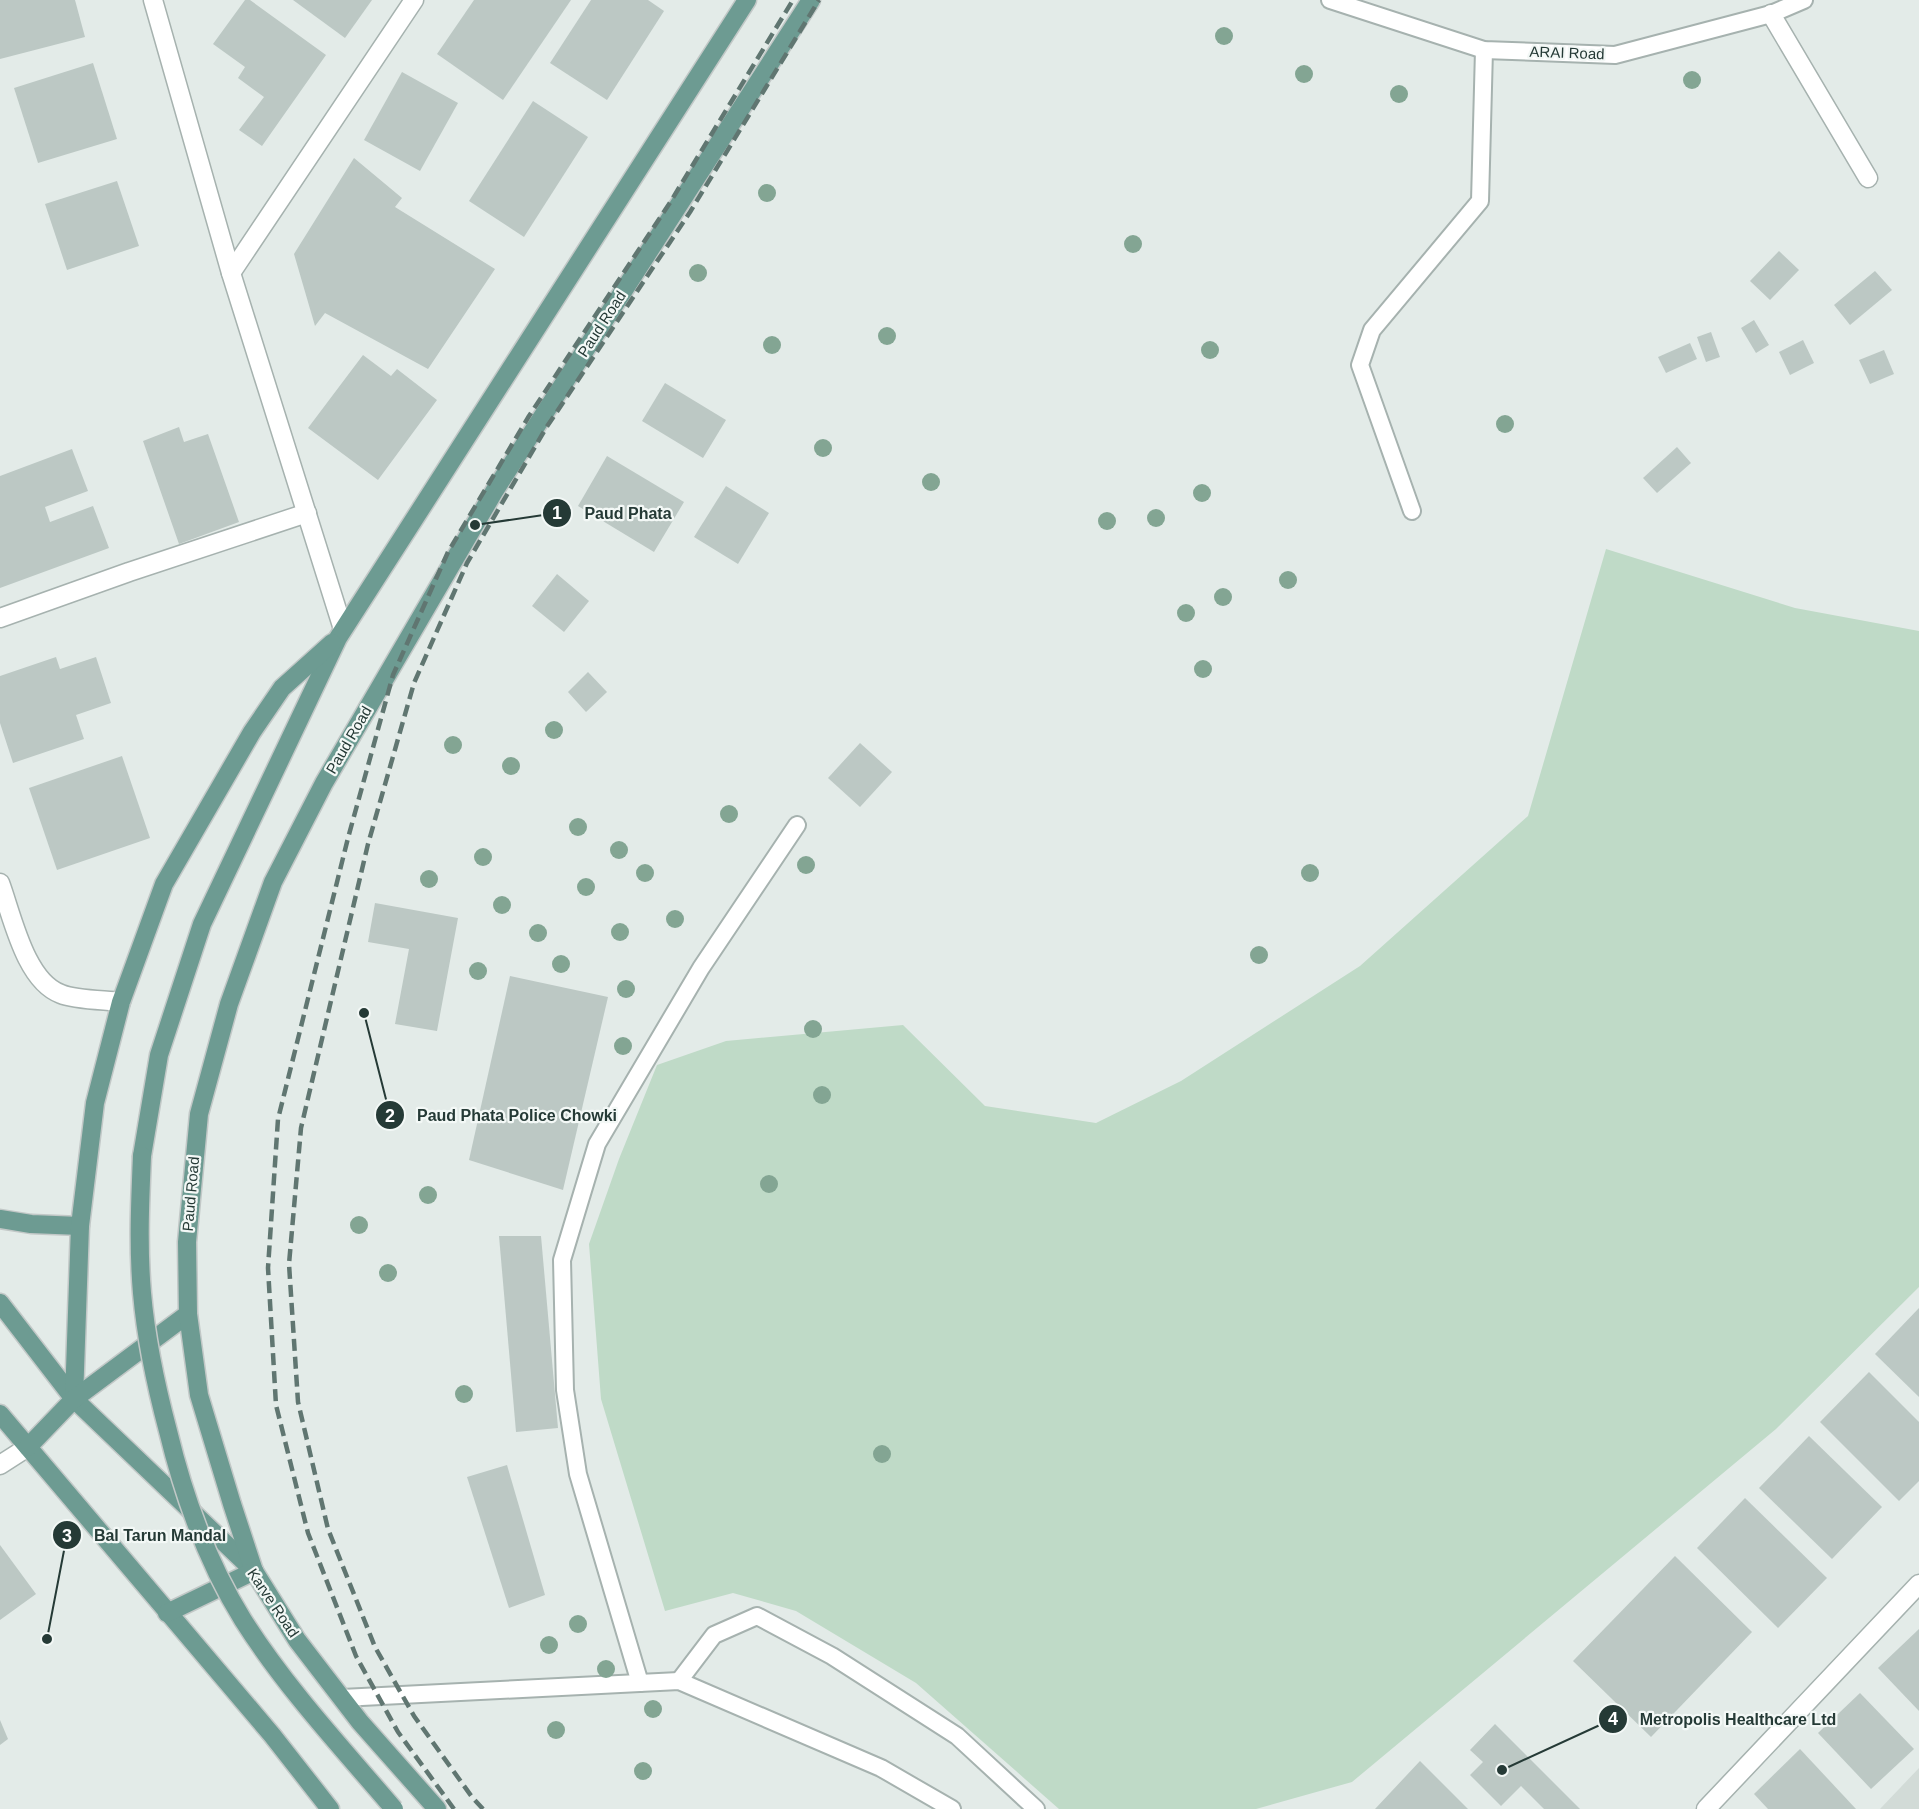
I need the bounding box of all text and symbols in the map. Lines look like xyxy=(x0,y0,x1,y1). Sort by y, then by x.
street label: ARAI Road xyxy=(1529,43,1605,62)
street label: Paud Road xyxy=(574,288,629,360)
callout: Paud Phata xyxy=(542,496,683,530)
text: 1 xyxy=(552,503,562,523)
text: Paud Phata xyxy=(584,505,672,522)
street label: Paud Road xyxy=(322,703,375,777)
callout: Paud Phata Police Chowki xyxy=(375,1098,629,1132)
text: 2 xyxy=(385,1106,395,1126)
text: Paud Phata Police Chowki xyxy=(417,1107,617,1124)
street label: Paud Road xyxy=(179,1156,202,1232)
callout: Bal Tarun Mandal xyxy=(52,1518,239,1552)
text: 3 xyxy=(62,1526,72,1546)
text: Bal Tarun Mandal xyxy=(94,1527,226,1544)
street label: Karve Road xyxy=(244,1565,303,1640)
callout: Metropolis Healthcare Ltd xyxy=(1598,1702,1848,1736)
text: 4 xyxy=(1608,1709,1618,1729)
text: Metropolis Healthcare Ltd xyxy=(1640,1711,1836,1728)

